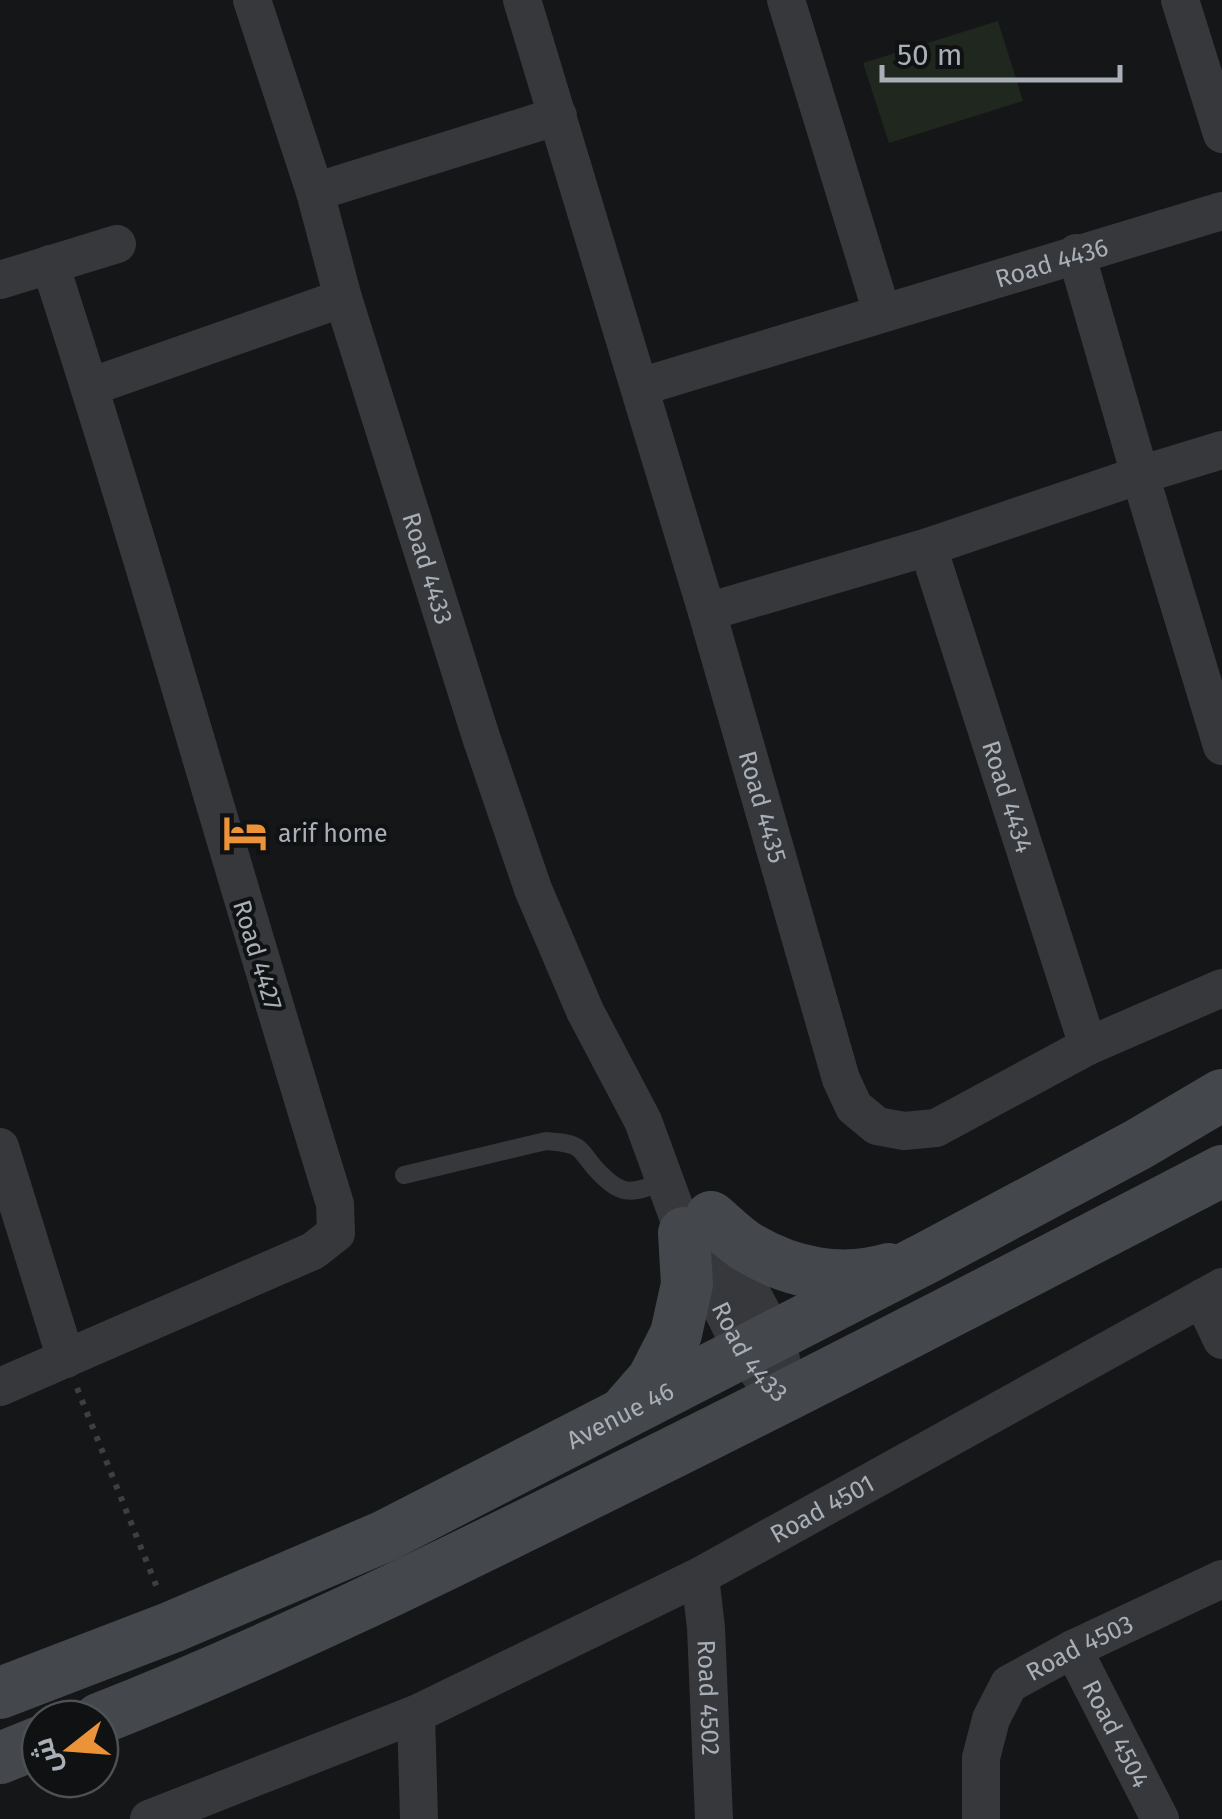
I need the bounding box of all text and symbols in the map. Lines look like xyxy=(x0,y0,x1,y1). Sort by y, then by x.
scale bar xyxy=(882,20,1120,82)
text: 50 m xyxy=(897,37,962,73)
street label: Road 4436 xyxy=(992,232,1112,295)
street label: Road 4433 xyxy=(395,509,459,628)
street label: Road 4434 xyxy=(975,737,1039,857)
street label: Road 4435 xyxy=(732,747,792,867)
hotel icon: arif home xyxy=(221,809,269,857)
place label: arif home xyxy=(278,819,388,849)
street label: Road 4427 xyxy=(226,897,288,1014)
street label: Road 4433 xyxy=(705,1297,793,1409)
street label: Avenue 46 xyxy=(562,1376,679,1456)
street label: Road 4501 xyxy=(765,1469,880,1550)
street label: Road 4503 xyxy=(1021,1609,1138,1688)
street label: Road 4502 xyxy=(691,1639,725,1756)
street label: Road 4504 xyxy=(1075,1675,1155,1793)
north arrow xyxy=(20,1699,120,1799)
text: ش xyxy=(26,1734,68,1778)

